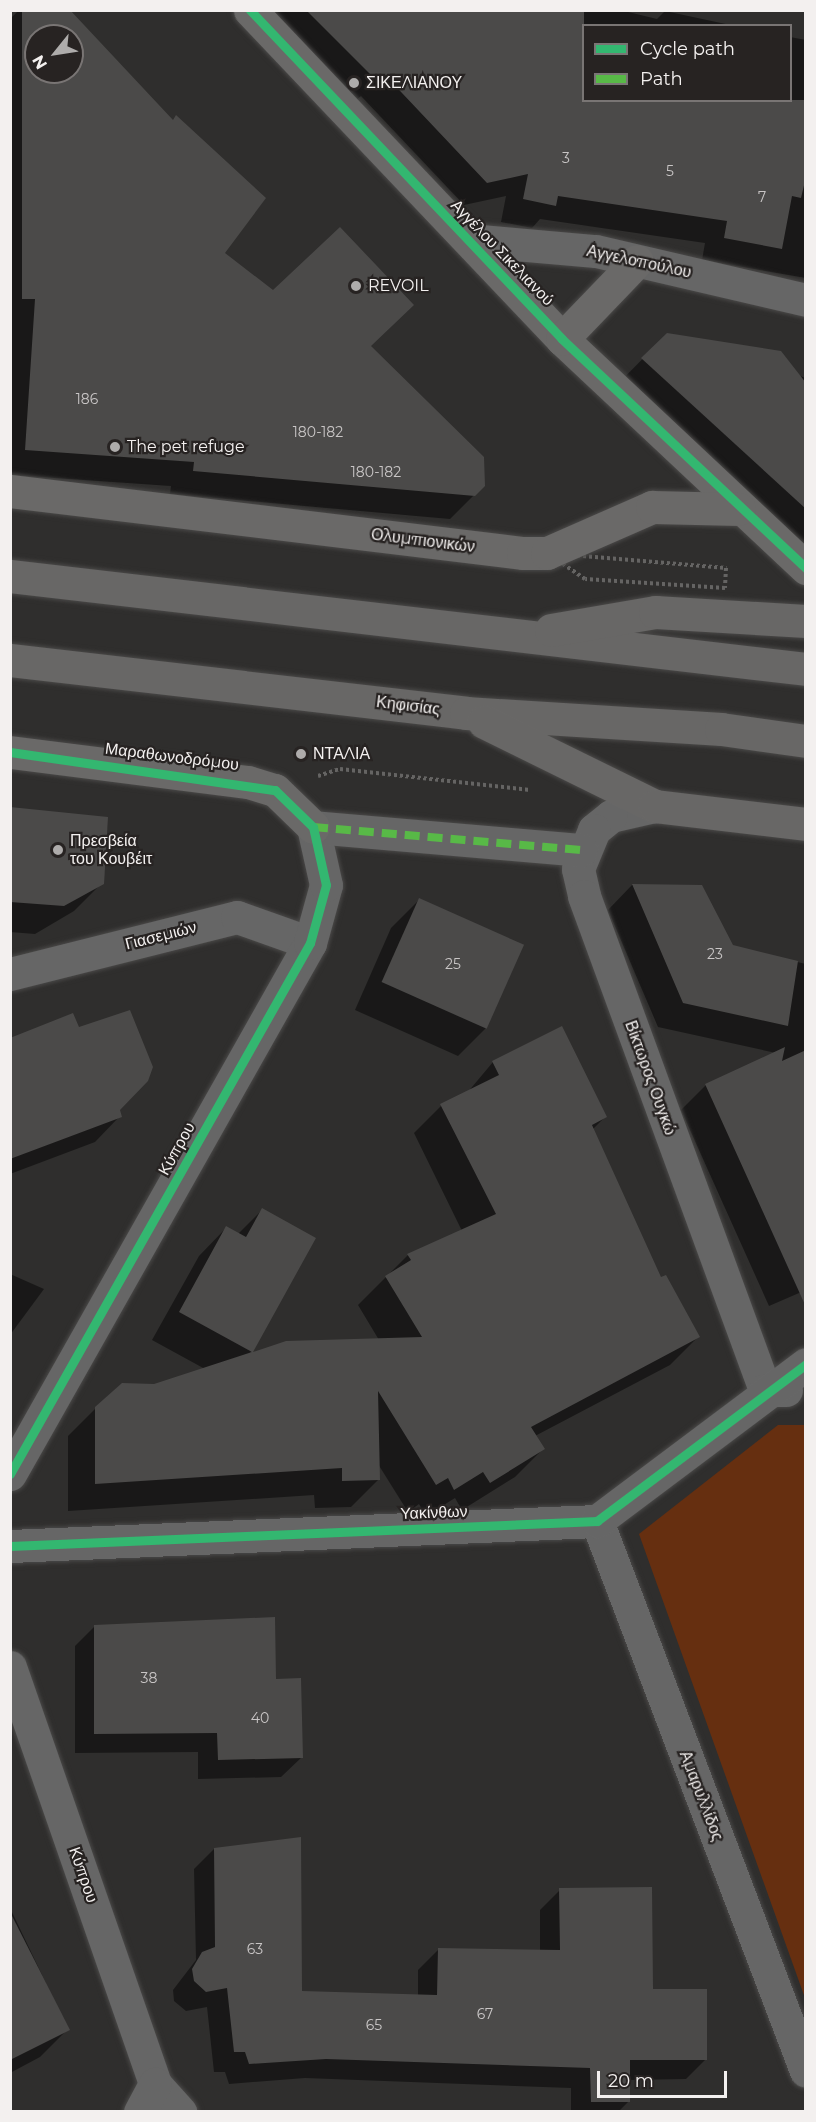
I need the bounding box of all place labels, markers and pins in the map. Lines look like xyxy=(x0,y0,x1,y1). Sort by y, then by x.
place label: ΣΙΚΕΛΙΑΝΟΥ xyxy=(366,73,462,93)
marker: ΣΙΚΕΛΙΑΝΟΥ xyxy=(347,76,361,90)
place label: REVOIL xyxy=(368,276,429,296)
marker: REVOIL xyxy=(349,279,363,293)
place label: The pet refuge xyxy=(127,437,245,457)
marker: The pet refuge xyxy=(108,440,122,454)
place label: ΝΤΑΛΙΑ xyxy=(313,744,370,764)
marker: ΝΤΑΛΙΑ xyxy=(294,747,308,761)
place label: Πρεσβεία του Κουβέιτ xyxy=(70,831,152,869)
marker: Πρεσβεία του Κουβέιτ xyxy=(51,843,65,857)

